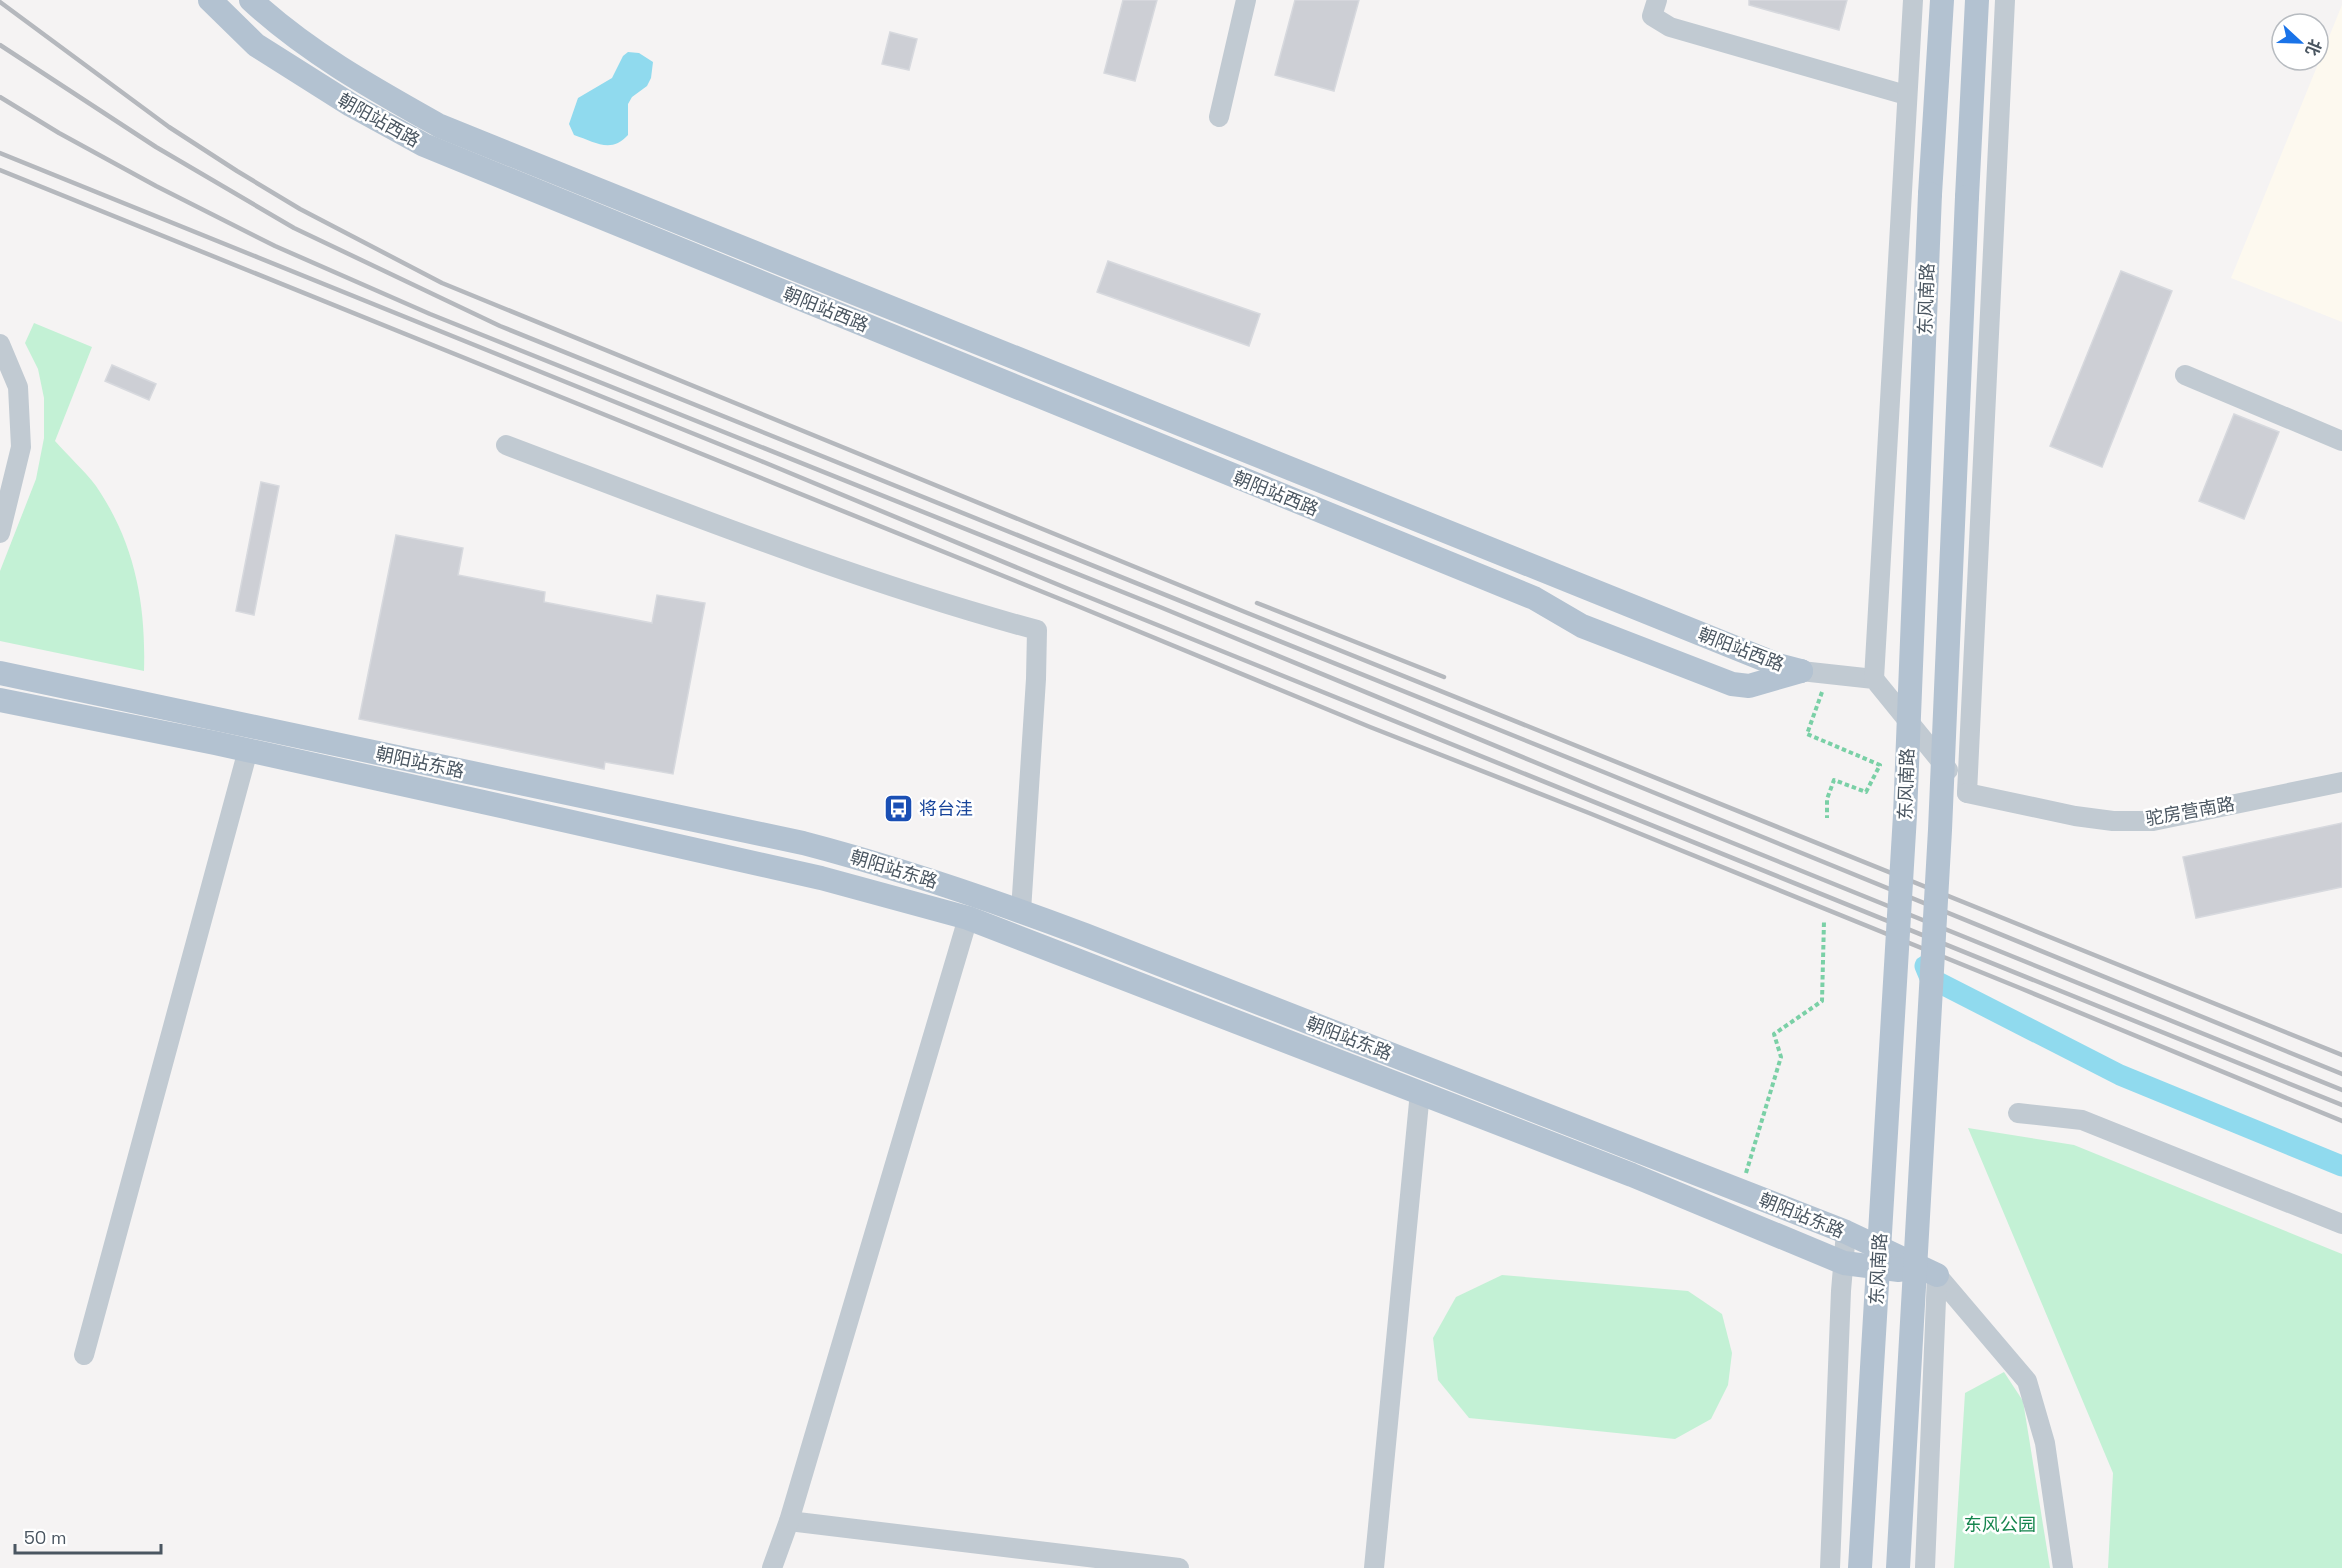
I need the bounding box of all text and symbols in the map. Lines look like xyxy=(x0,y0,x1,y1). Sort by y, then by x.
north arrow xyxy=(2270,12,2330,72)
text: 北 xyxy=(2301,36,2326,59)
street label: 朝阳站西路 xyxy=(334,88,424,152)
street label: 东风南路 xyxy=(1913,263,1939,335)
street label: 朝阳站西路 xyxy=(780,281,872,337)
street label: 朝阳站西路 xyxy=(1230,465,1322,521)
street label: 朝阳站西路 xyxy=(1695,622,1787,676)
street label: 朝阳站东路 xyxy=(374,741,466,783)
street label: 东风南路 xyxy=(1893,748,1919,820)
bus stop icon: 将台洼 xyxy=(882,792,914,824)
street label: 驼房营南路 xyxy=(2144,792,2236,830)
place label: 将台洼 xyxy=(919,797,973,820)
street label: 朝阳站东路 xyxy=(848,845,940,893)
street label: 朝阳站东路 xyxy=(1303,1011,1395,1065)
street label: 朝阳站东路 xyxy=(1756,1187,1848,1243)
street label: 东风南路 xyxy=(1865,1232,1891,1306)
park label: 东风公园 xyxy=(1964,1513,2036,1536)
scale bar xyxy=(15,1517,160,1555)
text: 50 m xyxy=(24,1526,66,1549)

